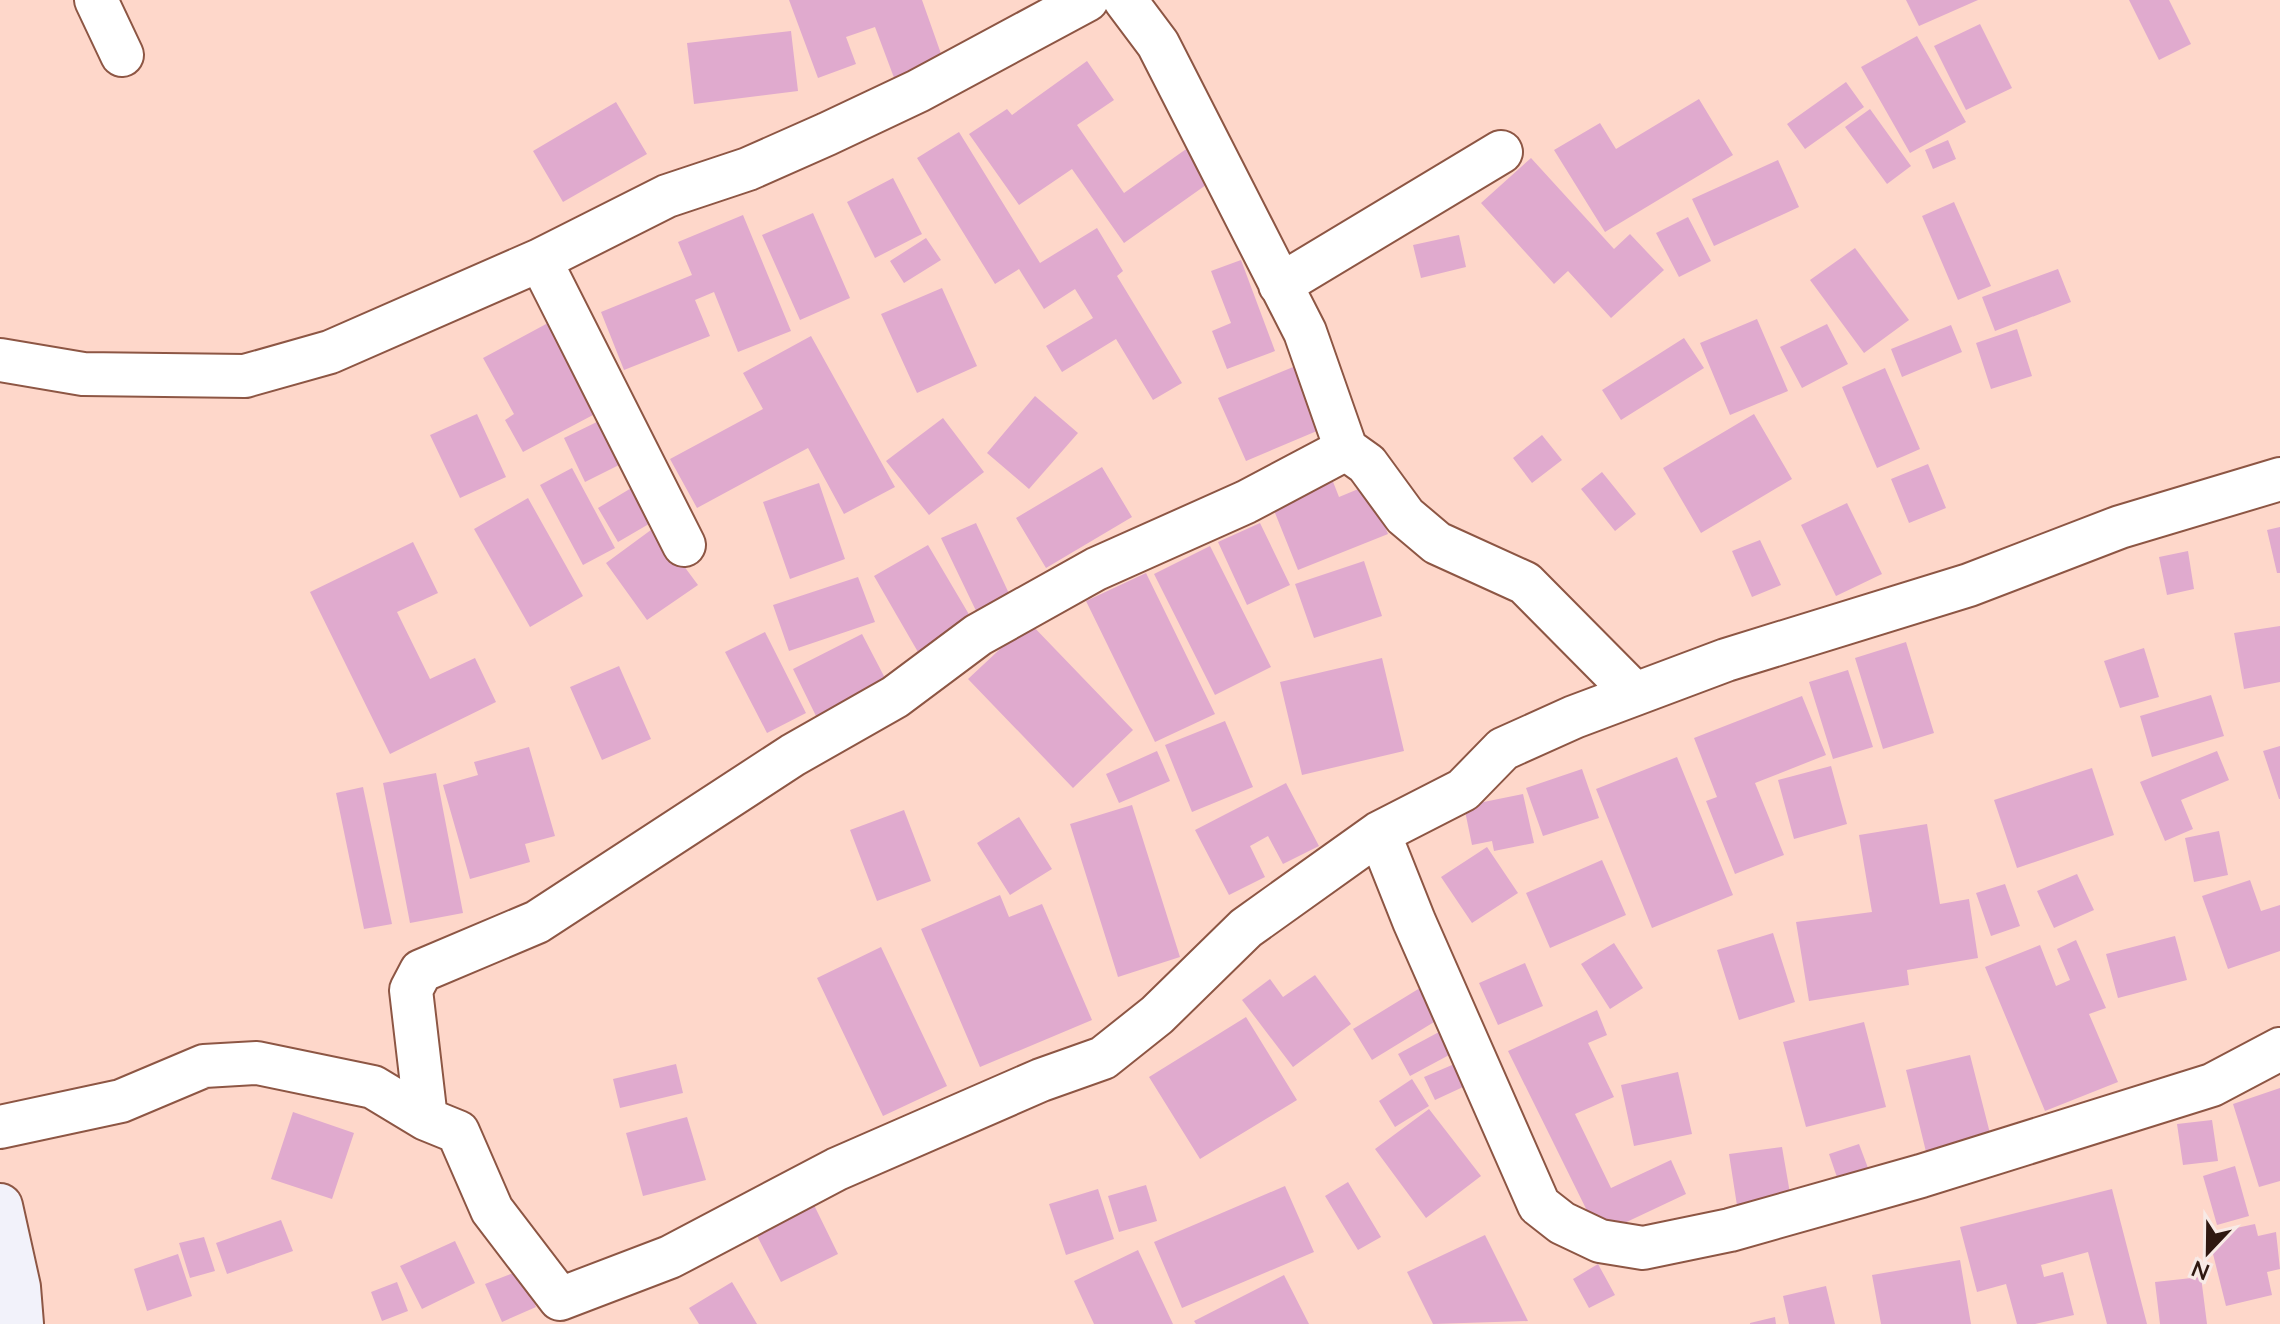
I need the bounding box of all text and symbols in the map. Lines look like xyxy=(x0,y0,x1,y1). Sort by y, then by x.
north arrow xyxy=(2168,1212,2248,1292)
text: N xyxy=(2187,1255,2213,1287)

